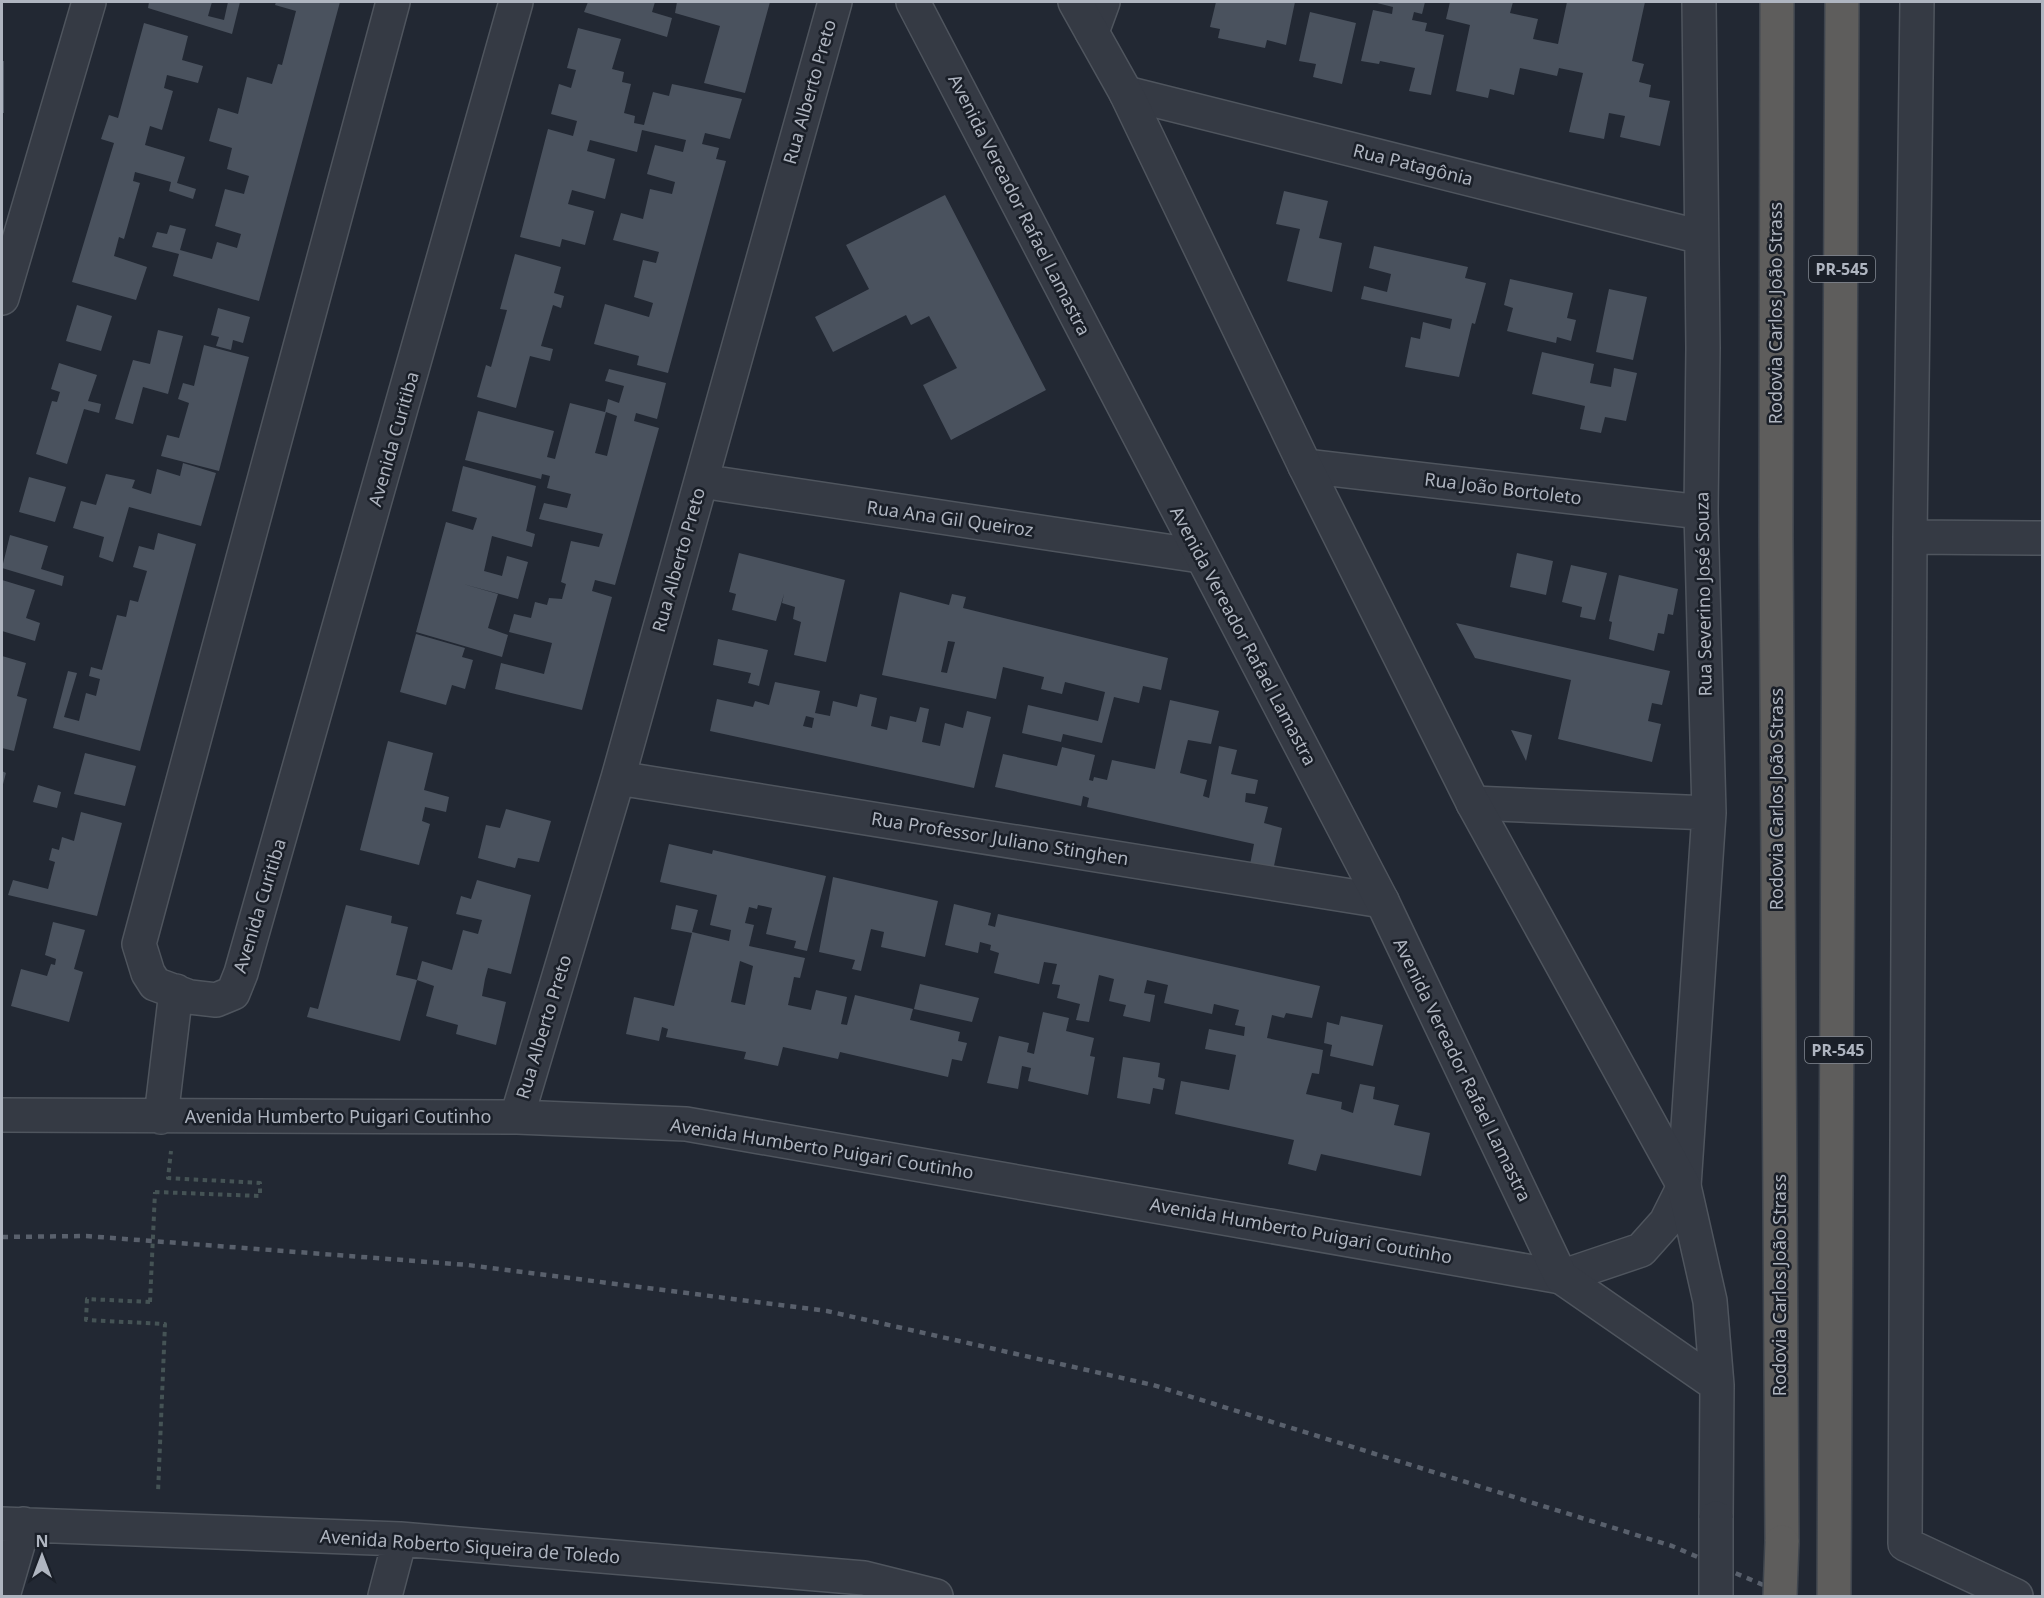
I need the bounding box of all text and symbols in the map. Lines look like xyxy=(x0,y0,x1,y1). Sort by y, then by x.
street label: Rua Alberto Preto xyxy=(777,17,841,167)
street label: Avenida Vereador Rafael Lamastra xyxy=(943,70,1096,339)
street label: Rua Patagônia xyxy=(1351,138,1476,190)
street label: Rodovia Carlos João Strass xyxy=(1763,202,1787,424)
road number: PR-545 xyxy=(1809,256,1875,282)
street label: Avenida Curitiba xyxy=(362,368,424,509)
street label: Rua João Bortoleto xyxy=(1423,466,1583,510)
street label: Rua Alberto Preto xyxy=(646,485,710,635)
street label: Rua Severino José Souza xyxy=(1689,492,1717,696)
street label: Rua Ana Gil Queiroz xyxy=(865,494,1035,542)
street label: Avenida Vereador Rafael Lamastra xyxy=(1165,502,1323,769)
street label: Rodovia Carlos João Strass xyxy=(1764,688,1788,910)
street label: Rua Professor Juliano Stinghen xyxy=(870,806,1131,870)
street label: Avenida Curitiba xyxy=(227,836,291,976)
street label: Avenida Vereador Rafael Lamastra xyxy=(1389,934,1537,1205)
street label: Rua Alberto Preto xyxy=(510,952,576,1102)
road number: PR-545 xyxy=(1805,1037,1871,1063)
street label: Avenida Humberto Puigari Coutinho xyxy=(185,1104,491,1128)
street label: Avenida Humberto Puigari Coutinho xyxy=(669,1112,975,1184)
street label: Rodovia Carlos João Strass xyxy=(1767,1174,1791,1396)
street label: Avenida Humberto Puigari Coutinho xyxy=(1148,1192,1454,1268)
street label: Avenida Roberto Siqueira de Toledo xyxy=(319,1524,621,1568)
north arrow xyxy=(12,1526,72,1586)
text: N xyxy=(35,1530,49,1552)

